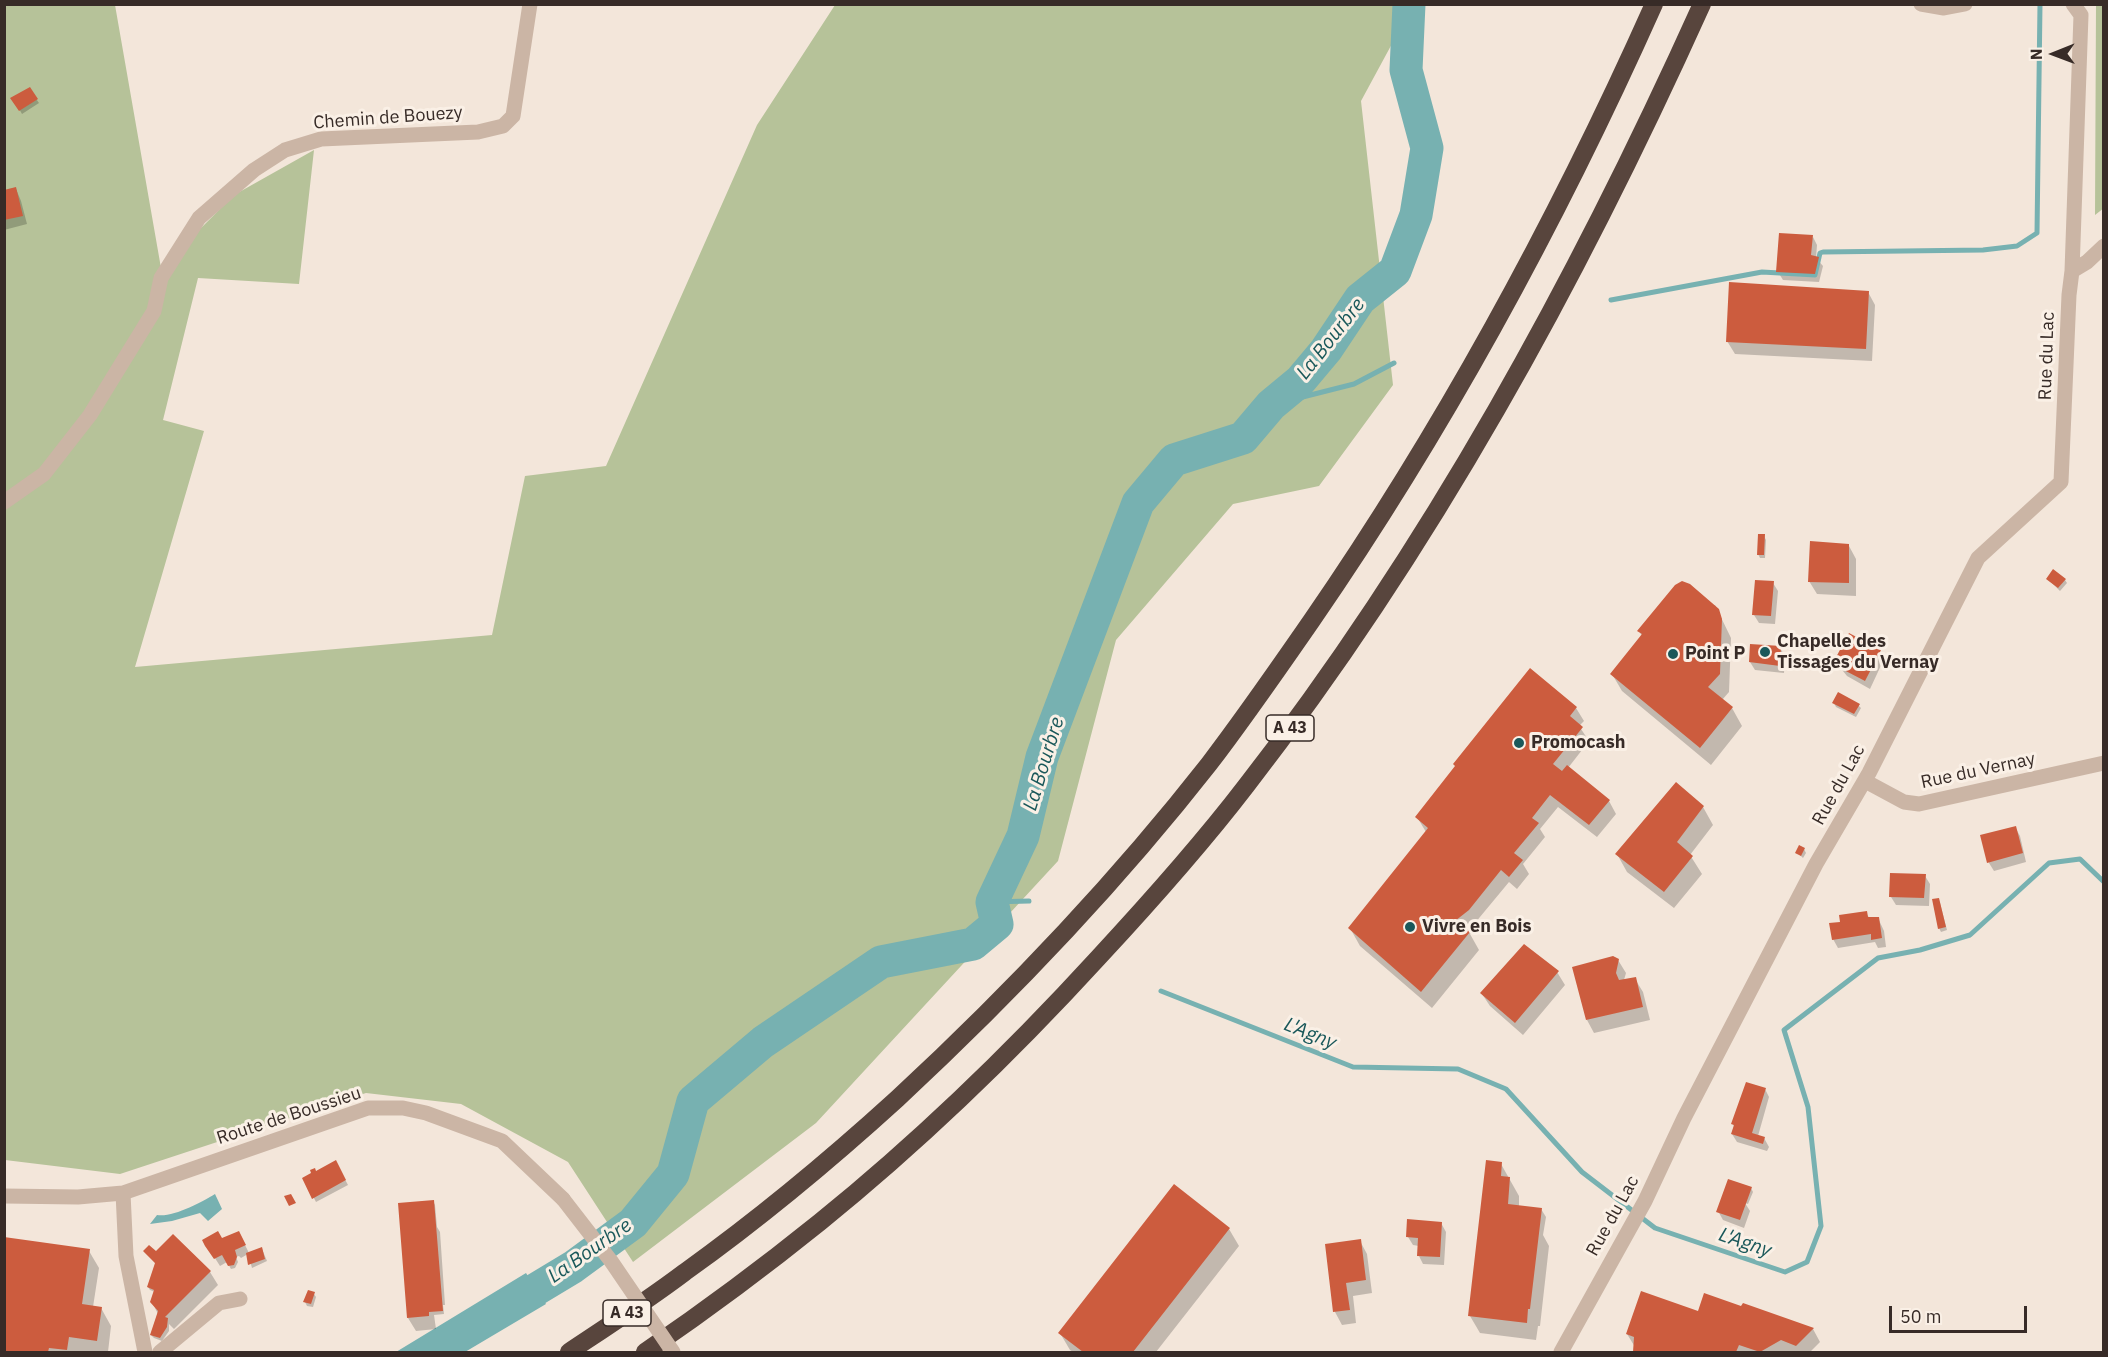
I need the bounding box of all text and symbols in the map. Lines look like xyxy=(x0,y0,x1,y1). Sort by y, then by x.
north arrow xyxy=(2024,24,2084,84)
text: N xyxy=(2026,48,2046,60)
street label: Chemin de Bouezy xyxy=(313,102,463,134)
water label: La Bourbre xyxy=(1292,294,1370,384)
street label: Rue du Lac xyxy=(2035,311,2059,401)
place label: Chapelle des Tissages du Vernay xyxy=(1777,631,1939,674)
place label: Point P xyxy=(1685,643,1745,665)
marker: Chapelle des Tissages du Vernay xyxy=(1758,645,1772,659)
marker: Point P xyxy=(1666,647,1680,661)
water label: La Bourbre xyxy=(1018,714,1070,814)
road number: A 43 xyxy=(1266,715,1314,741)
place label: Promocash xyxy=(1531,732,1626,754)
marker: Promocash xyxy=(1512,736,1526,750)
street label: Rue du Lac xyxy=(1808,741,1870,829)
street label: Rue du Vernay xyxy=(1919,748,2037,794)
place label: Vivre en Bois xyxy=(1422,916,1532,938)
marker: Vivre en Bois xyxy=(1403,920,1417,934)
water label: L'Agny xyxy=(1280,1013,1340,1055)
street label: Route de Boussieu xyxy=(214,1082,364,1150)
street label: Rue du Lac xyxy=(1582,1172,1644,1260)
water label: La Bourbre xyxy=(544,1213,636,1289)
water label: L'Agny xyxy=(1715,1223,1775,1263)
scale bar xyxy=(1892,1294,2030,1332)
road number: A 43 xyxy=(603,1300,651,1326)
text: 50 m xyxy=(1900,1305,1942,1328)

